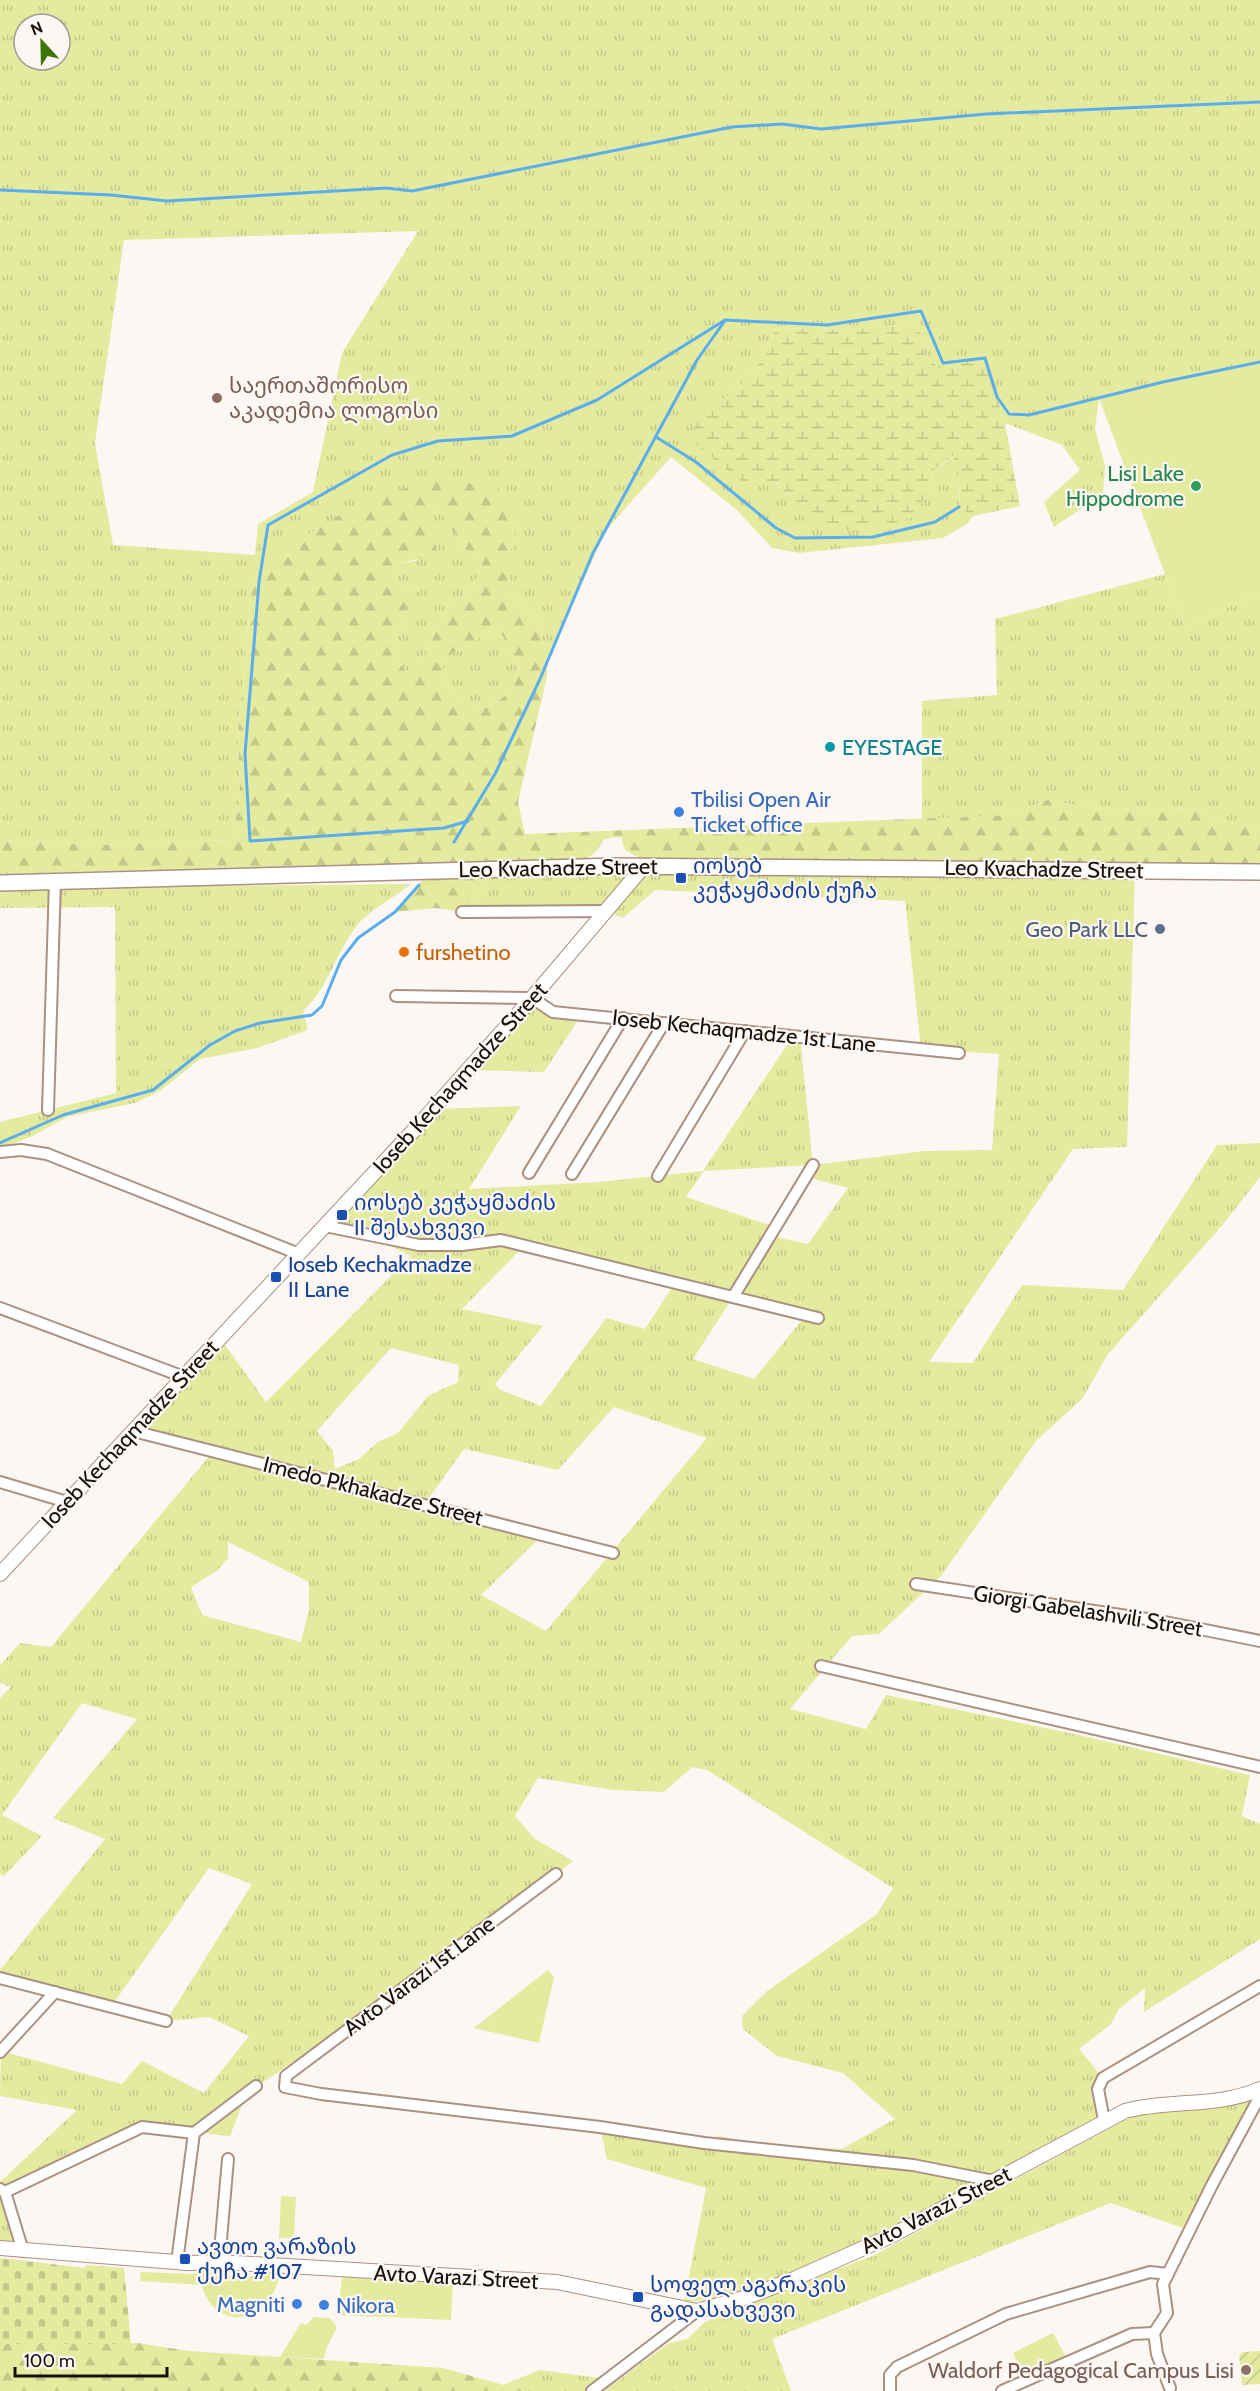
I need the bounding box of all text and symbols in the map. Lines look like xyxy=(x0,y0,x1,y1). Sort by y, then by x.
north arrow xyxy=(12,12,72,72)
text: N xyxy=(28,18,45,39)
place label: საერთაშორისო აკადემია ლოგოსი xyxy=(229,372,438,424)
marker: საერთაშორისო აკადემია ლოგოსი xyxy=(210,391,224,405)
place label: Lisi Lake Hippodrome xyxy=(1066,460,1184,512)
marker: Lisi Lake Hippodrome xyxy=(1189,479,1203,493)
place label: EYESTAGE xyxy=(842,734,943,761)
marker: EYESTAGE xyxy=(823,740,837,754)
place label: Tbilisi Open Air Ticket office xyxy=(691,786,831,838)
marker: Tbilisi Open Air Ticket office xyxy=(672,805,686,819)
place label: იოსებ კეჭაყმაძის ქუჩა xyxy=(693,852,877,904)
street label: Leo Kvachadze Street xyxy=(458,853,658,883)
street label: Leo Kvachadze Street xyxy=(944,854,1144,884)
marker: იოსებ კეჭაყმაძის ქუჩა xyxy=(674,871,688,885)
place label: Geo Park LLC xyxy=(1025,916,1148,943)
marker: Geo Park LLC xyxy=(1153,922,1167,936)
place label: furshetino xyxy=(416,939,511,966)
marker: furshetino xyxy=(397,945,411,959)
street label: Ioseb Kechaqmadze Street xyxy=(367,977,553,1179)
street label: Ioseb Kechaqmadze 1st Lane xyxy=(611,1004,877,1058)
place label: იოსებ კეჭაყმაძის II შესახვევი xyxy=(354,1189,556,1241)
marker: იოსებ კეჭაყმაძის II შესახვევი xyxy=(335,1208,349,1222)
place label: Ioseb Kechakmadze II Lane xyxy=(288,1251,472,1303)
marker: Ioseb Kechakmadze II Lane xyxy=(269,1270,283,1284)
street label: Ioseb Kechaqmadze Street xyxy=(36,1334,225,1534)
street label: Imedo Pkhakadze Street xyxy=(260,1451,486,1532)
street label: Giorgi Gabelashvili Street xyxy=(972,1580,1205,1643)
street label: Avto Varazi 1st Lane xyxy=(338,1910,500,2042)
street label: Avto Varazi Street xyxy=(856,2160,1016,2259)
place label: ავთო ვარაზის ქუჩა #107 xyxy=(197,2233,356,2285)
marker: ავთო ვარაზის ქუჩა #107 xyxy=(178,2252,192,2266)
street label: Avto Varazi Street xyxy=(373,2259,540,2295)
place label: სოფელ აგარაკის გადასახვევი xyxy=(650,2271,846,2323)
marker: სოფელ აგარაკის გადასახვევი xyxy=(631,2290,645,2304)
place label: Magniti xyxy=(217,2291,285,2318)
place label: Nikora xyxy=(336,2292,395,2319)
marker: Magniti xyxy=(290,2297,304,2311)
marker: Nikora xyxy=(317,2298,331,2312)
scale bar xyxy=(15,2340,166,2378)
text: 100 m xyxy=(24,2350,75,2372)
place label: Waldorf Pedagogical Campus Lisi xyxy=(928,2357,1234,2384)
marker: Waldorf Pedagogical Campus Lisi xyxy=(1239,2363,1253,2377)

